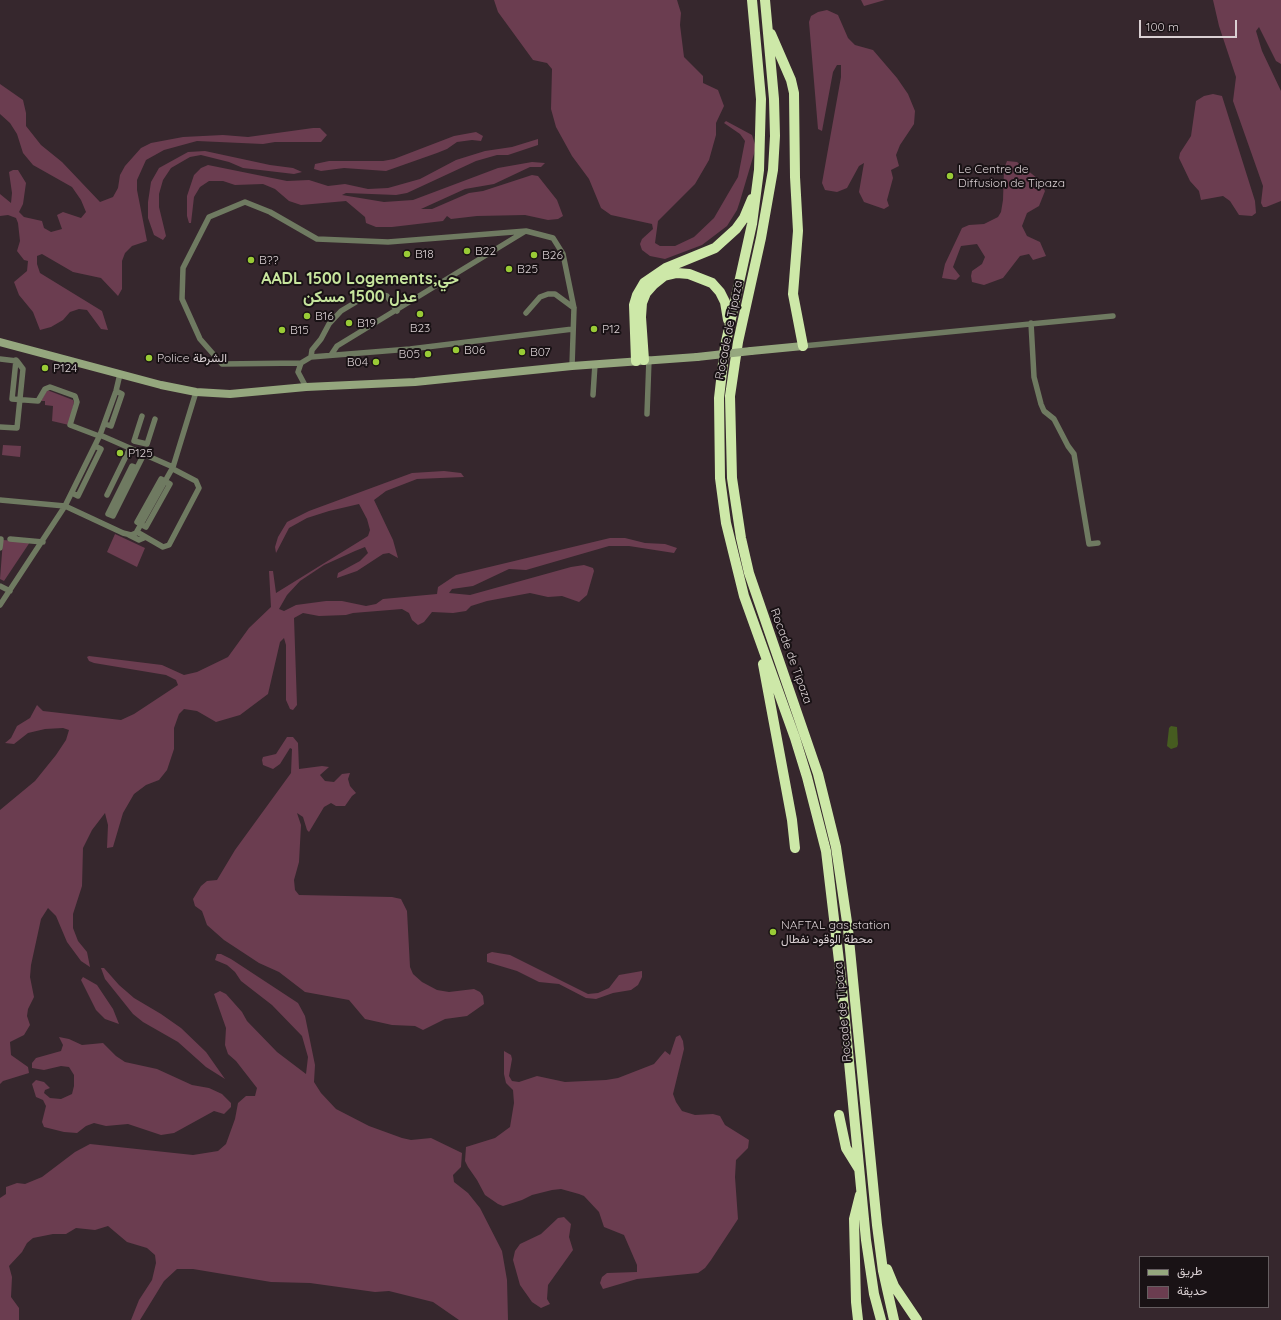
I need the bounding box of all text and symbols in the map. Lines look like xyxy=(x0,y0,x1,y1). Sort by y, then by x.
scale bar xyxy=(1141,12,1239,38)
text: 100 m xyxy=(1146,19,1179,34)
place label: Le Centre de Diffusion de Tipaza xyxy=(958,162,1065,190)
marker: Le Centre de Diffusion de Tipaza xyxy=(945,171,955,181)
place label: B22 xyxy=(475,244,496,258)
marker: B22 xyxy=(462,246,472,256)
place label: B18 xyxy=(415,247,434,261)
place label: B26 xyxy=(542,248,563,262)
marker: B18 xyxy=(402,249,412,259)
marker: B26 xyxy=(529,250,539,260)
place label: B?? xyxy=(259,253,278,267)
marker: B?? xyxy=(246,255,256,265)
place label: B25 xyxy=(517,262,538,276)
marker: B25 xyxy=(504,264,514,274)
district label: AADL 1500 Logements;حي عدل 1500 مسكن xyxy=(261,269,459,307)
street label: Rocade de Tipaza xyxy=(712,279,746,381)
place label: B16 xyxy=(315,309,334,323)
marker: B23 xyxy=(415,309,425,319)
marker: B16 xyxy=(302,311,312,321)
place label: B19 xyxy=(357,316,376,330)
marker: B19 xyxy=(344,318,354,328)
place label: B23 xyxy=(410,321,430,335)
place label: P12 xyxy=(602,322,620,336)
place label: B15 xyxy=(290,323,309,337)
marker: P12 xyxy=(589,324,599,334)
marker: B15 xyxy=(277,325,287,335)
place label: B06 xyxy=(464,343,485,357)
marker: B06 xyxy=(451,345,461,355)
place label: B07 xyxy=(530,345,550,359)
place label: B05 xyxy=(399,347,420,361)
marker: B07 xyxy=(517,347,527,357)
marker: B05 xyxy=(423,349,433,359)
place label: Police الشرطة xyxy=(157,351,227,365)
marker: Police الشرطة xyxy=(144,353,154,363)
place label: B04 xyxy=(347,355,368,369)
marker: B04 xyxy=(371,357,381,367)
place label: P124 xyxy=(53,361,77,375)
marker: P124 xyxy=(40,363,50,373)
place label: P125 xyxy=(128,446,153,460)
marker: P125 xyxy=(115,448,125,458)
street label: Rocade de Tipaza xyxy=(767,606,815,706)
place label: NAFTAL gas station محطة الوقود نفطال xyxy=(781,918,890,946)
marker: NAFTAL gas station محطة الوقود نفطال xyxy=(768,927,778,937)
street label: Rocade de Tipaza xyxy=(831,961,855,1063)
legend xyxy=(1139,1256,1269,1308)
text: طريق xyxy=(1177,1263,1202,1278)
text: حديقة xyxy=(1177,1283,1207,1298)

